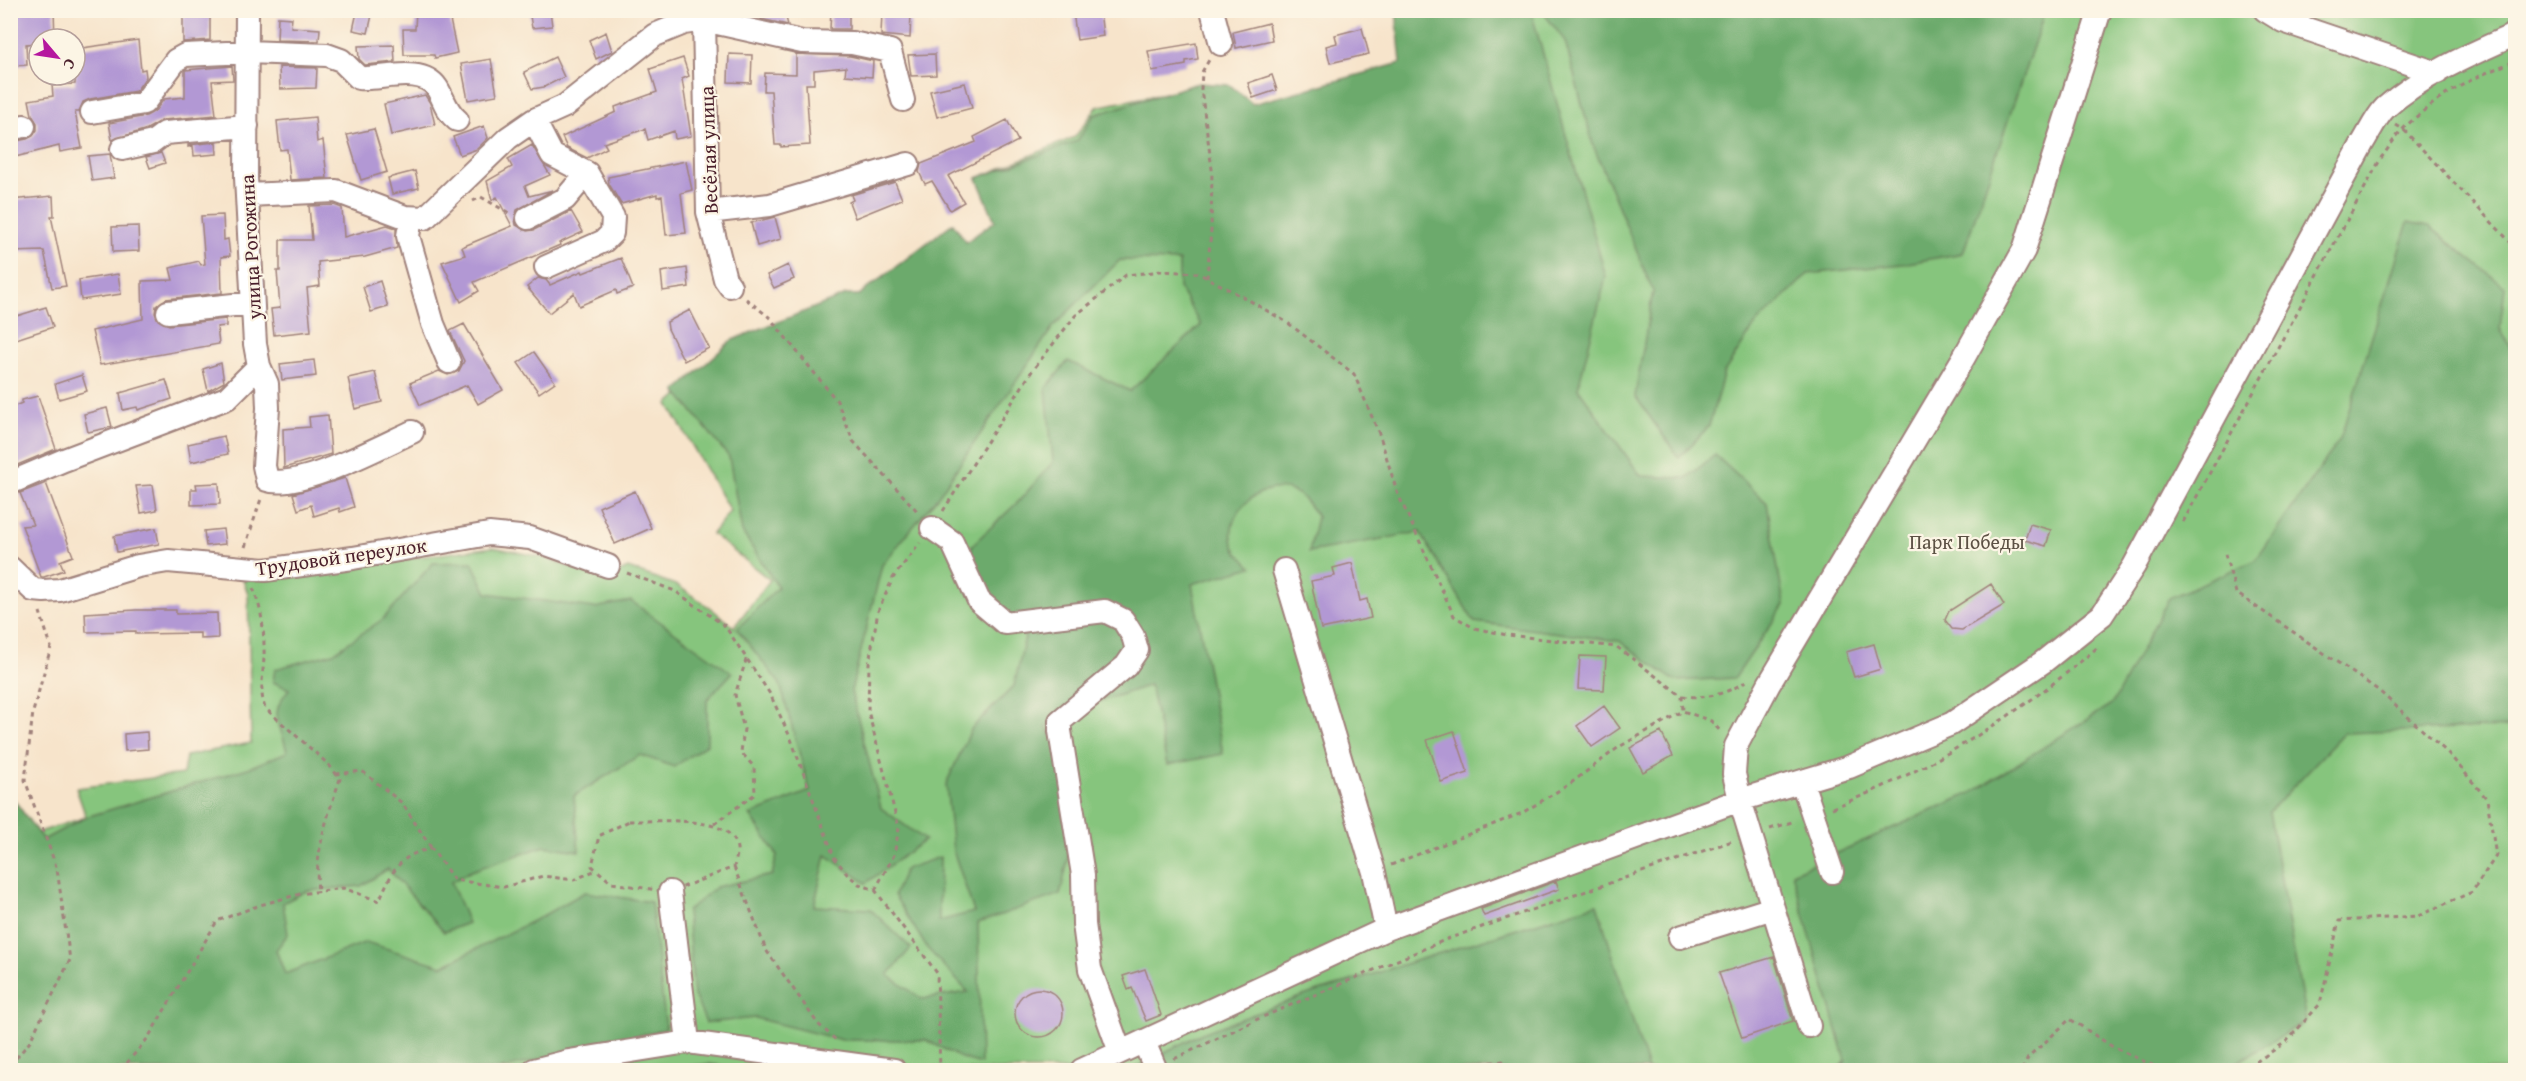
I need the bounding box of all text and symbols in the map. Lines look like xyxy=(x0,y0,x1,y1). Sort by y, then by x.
north arrow xyxy=(27,27,87,87)
text: С xyxy=(57,54,83,74)
street label: Весёлая улица xyxy=(691,85,725,214)
street label: улица Рогожина xyxy=(232,173,268,322)
park label: Парк Победы xyxy=(1909,527,2025,556)
street label: Трудовой переулок xyxy=(254,530,429,582)

